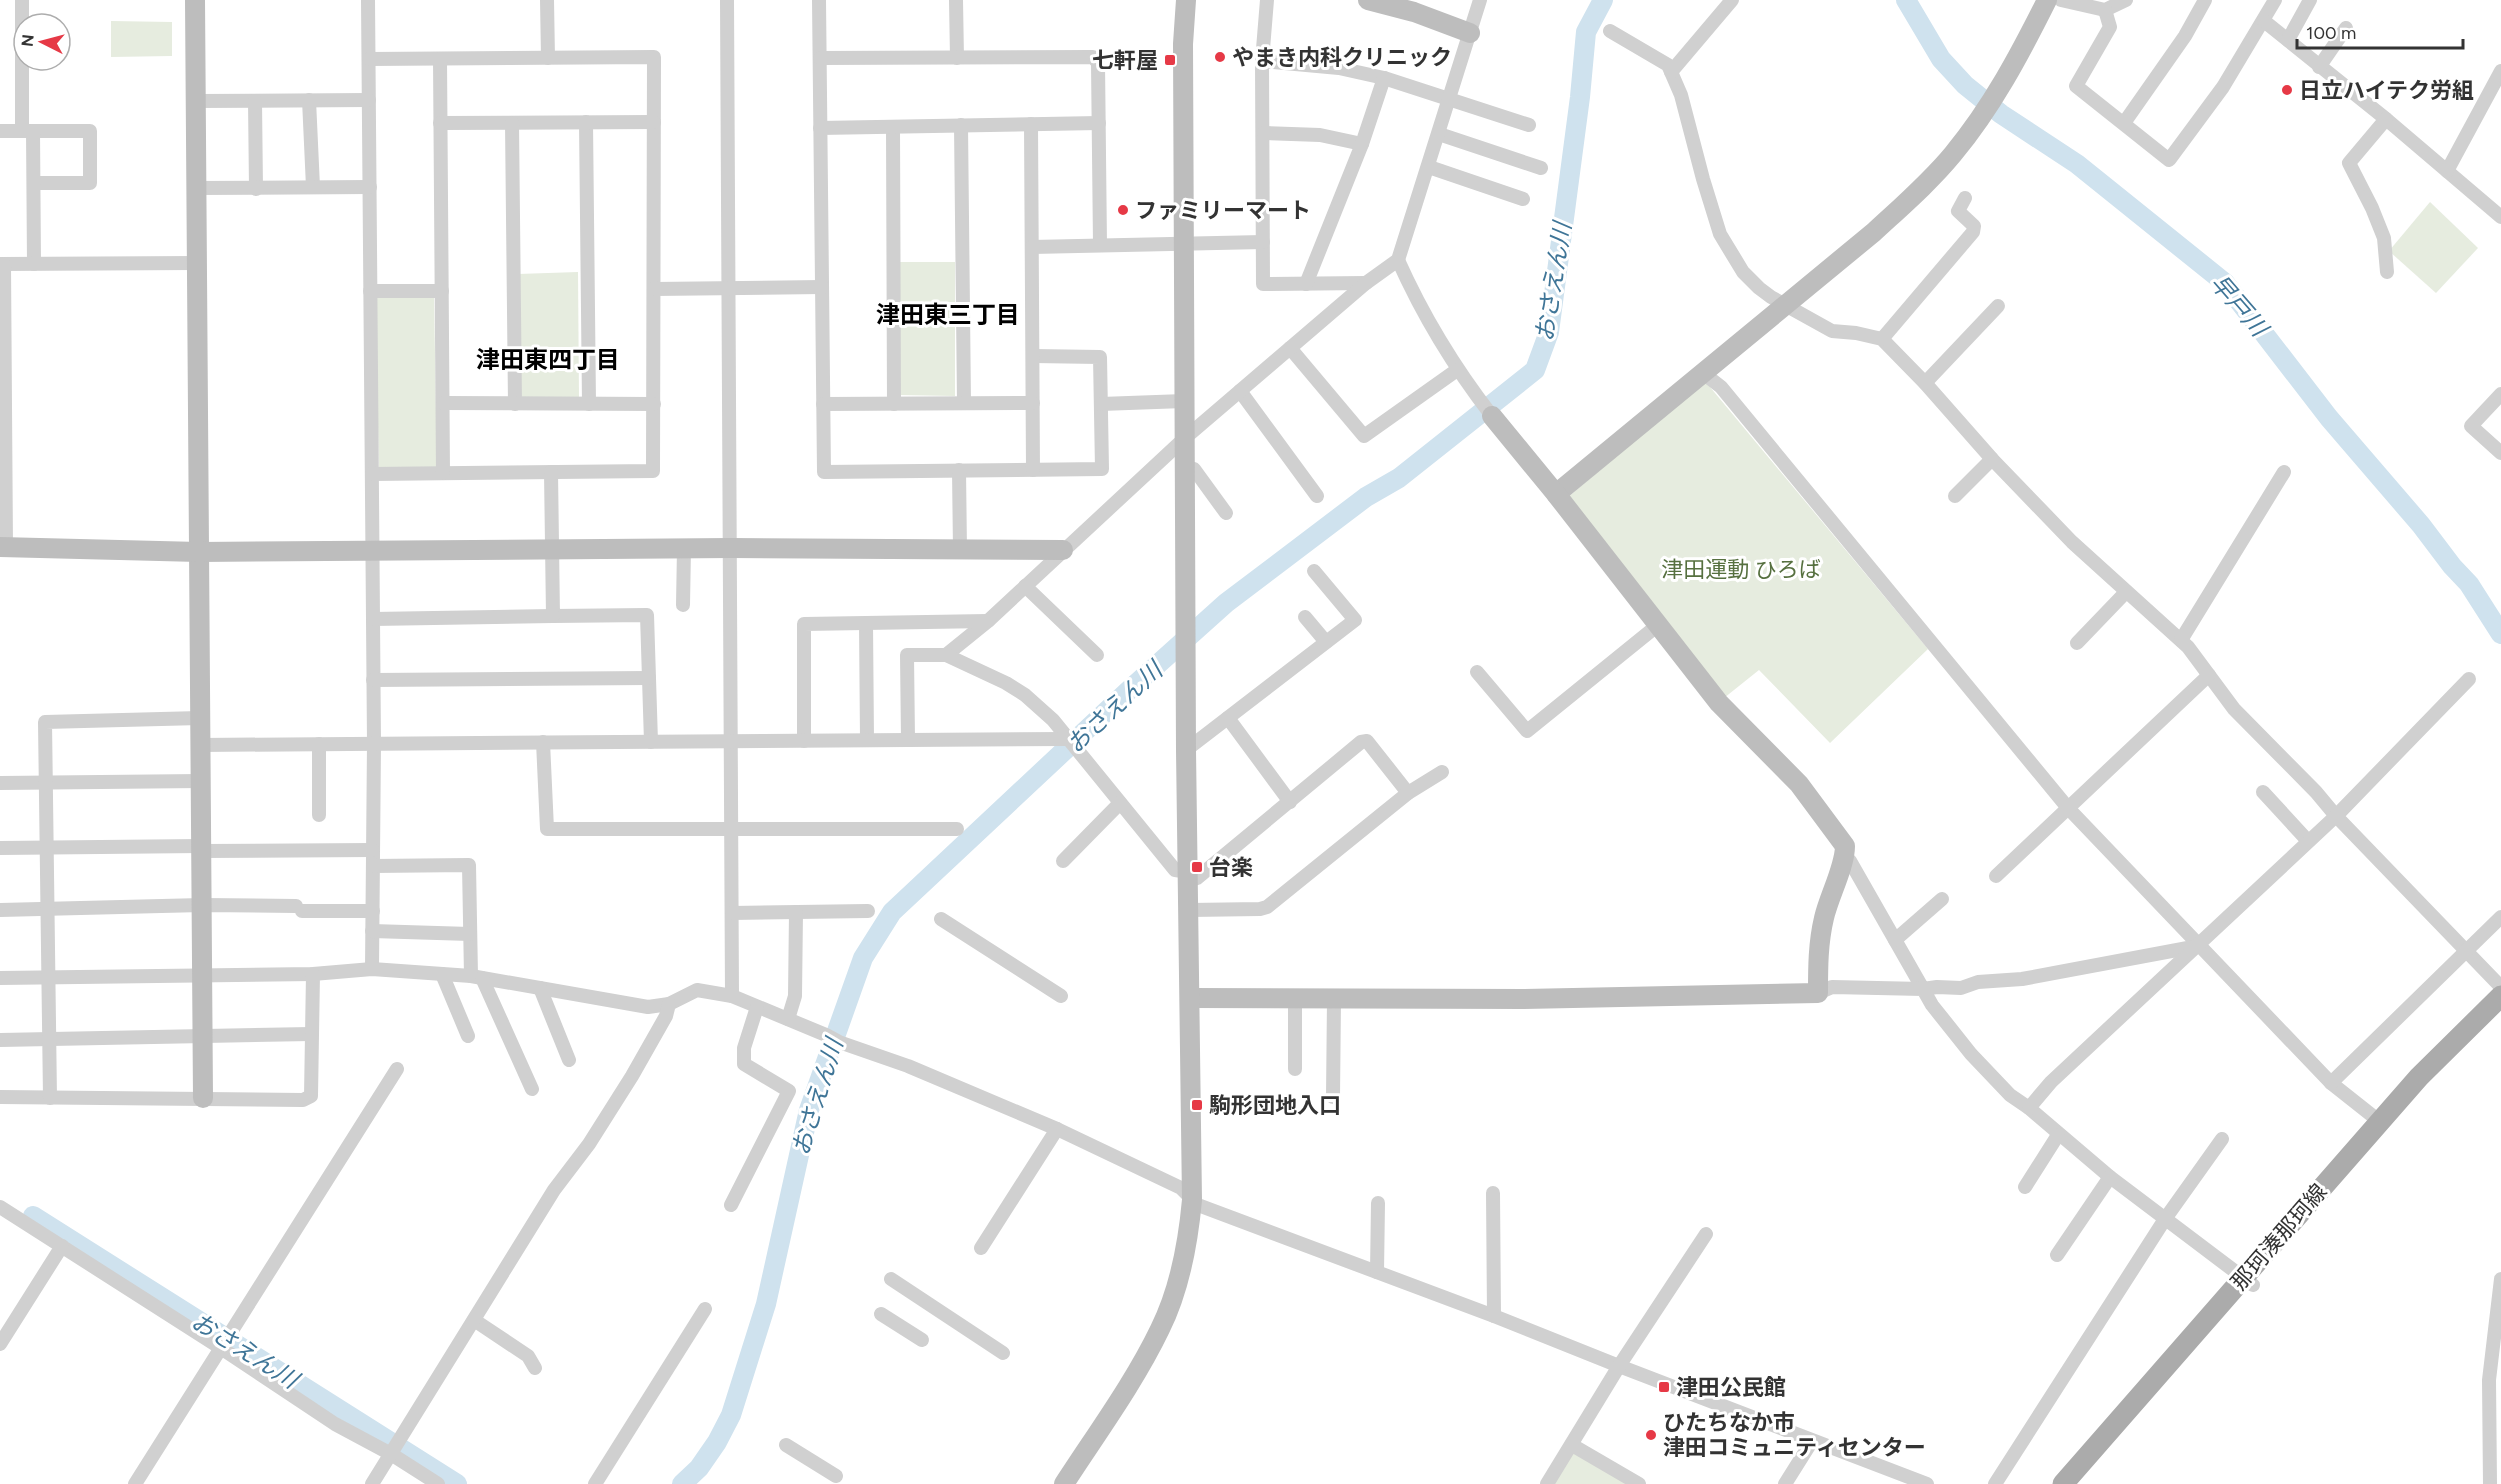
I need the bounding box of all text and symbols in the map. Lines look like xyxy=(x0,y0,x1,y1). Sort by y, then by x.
north arrow xyxy=(12,12,72,72)
scale bar xyxy=(2297,12,2464,50)
text: 100 m xyxy=(2306,22,2356,44)
text: N xyxy=(17,33,38,48)
place label: やまき内科クリニック xyxy=(1232,44,1452,71)
place label: 七軒屋 xyxy=(1092,47,1158,74)
marker: やまき内科クリニック xyxy=(1213,50,1227,64)
marker: 七軒屋 xyxy=(1163,53,1177,67)
place label: 日立ハイテク労組 xyxy=(2299,77,2474,104)
marker: 日立ハイテク労組 xyxy=(2280,83,2294,97)
place label: ファミリーマート xyxy=(1135,197,1311,224)
marker: ファミリーマート xyxy=(1116,203,1130,217)
water label: おさえん川 xyxy=(1529,218,1577,344)
water label: 早戸川 xyxy=(2204,268,2276,344)
district label: 津田東三丁目 xyxy=(876,300,1020,329)
district label: 津田東四丁目 xyxy=(476,345,620,374)
park label: 津田運動 ひろば xyxy=(1661,556,1821,583)
water label: おさえん川 xyxy=(1060,653,1170,759)
place label: 台楽 xyxy=(1209,854,1253,881)
marker: 台楽 xyxy=(1190,860,1204,874)
water label: おさえん川 xyxy=(786,1033,849,1159)
place label: 駒形団地入口 xyxy=(1209,1092,1341,1119)
marker: 駒形団地入口 xyxy=(1190,1098,1204,1112)
street label: 那珂湊那珂線 xyxy=(2226,1178,2332,1296)
water label: おさえん川 xyxy=(186,1306,306,1396)
place label: 津田公民館 xyxy=(1676,1374,1786,1401)
marker: 津田公民館 xyxy=(1657,1380,1671,1394)
place label: ひたちなか市 津田コミュニティセンター xyxy=(1663,1409,1926,1461)
marker: ひたちなか市 津田コミュニティセンター xyxy=(1644,1428,1658,1442)

